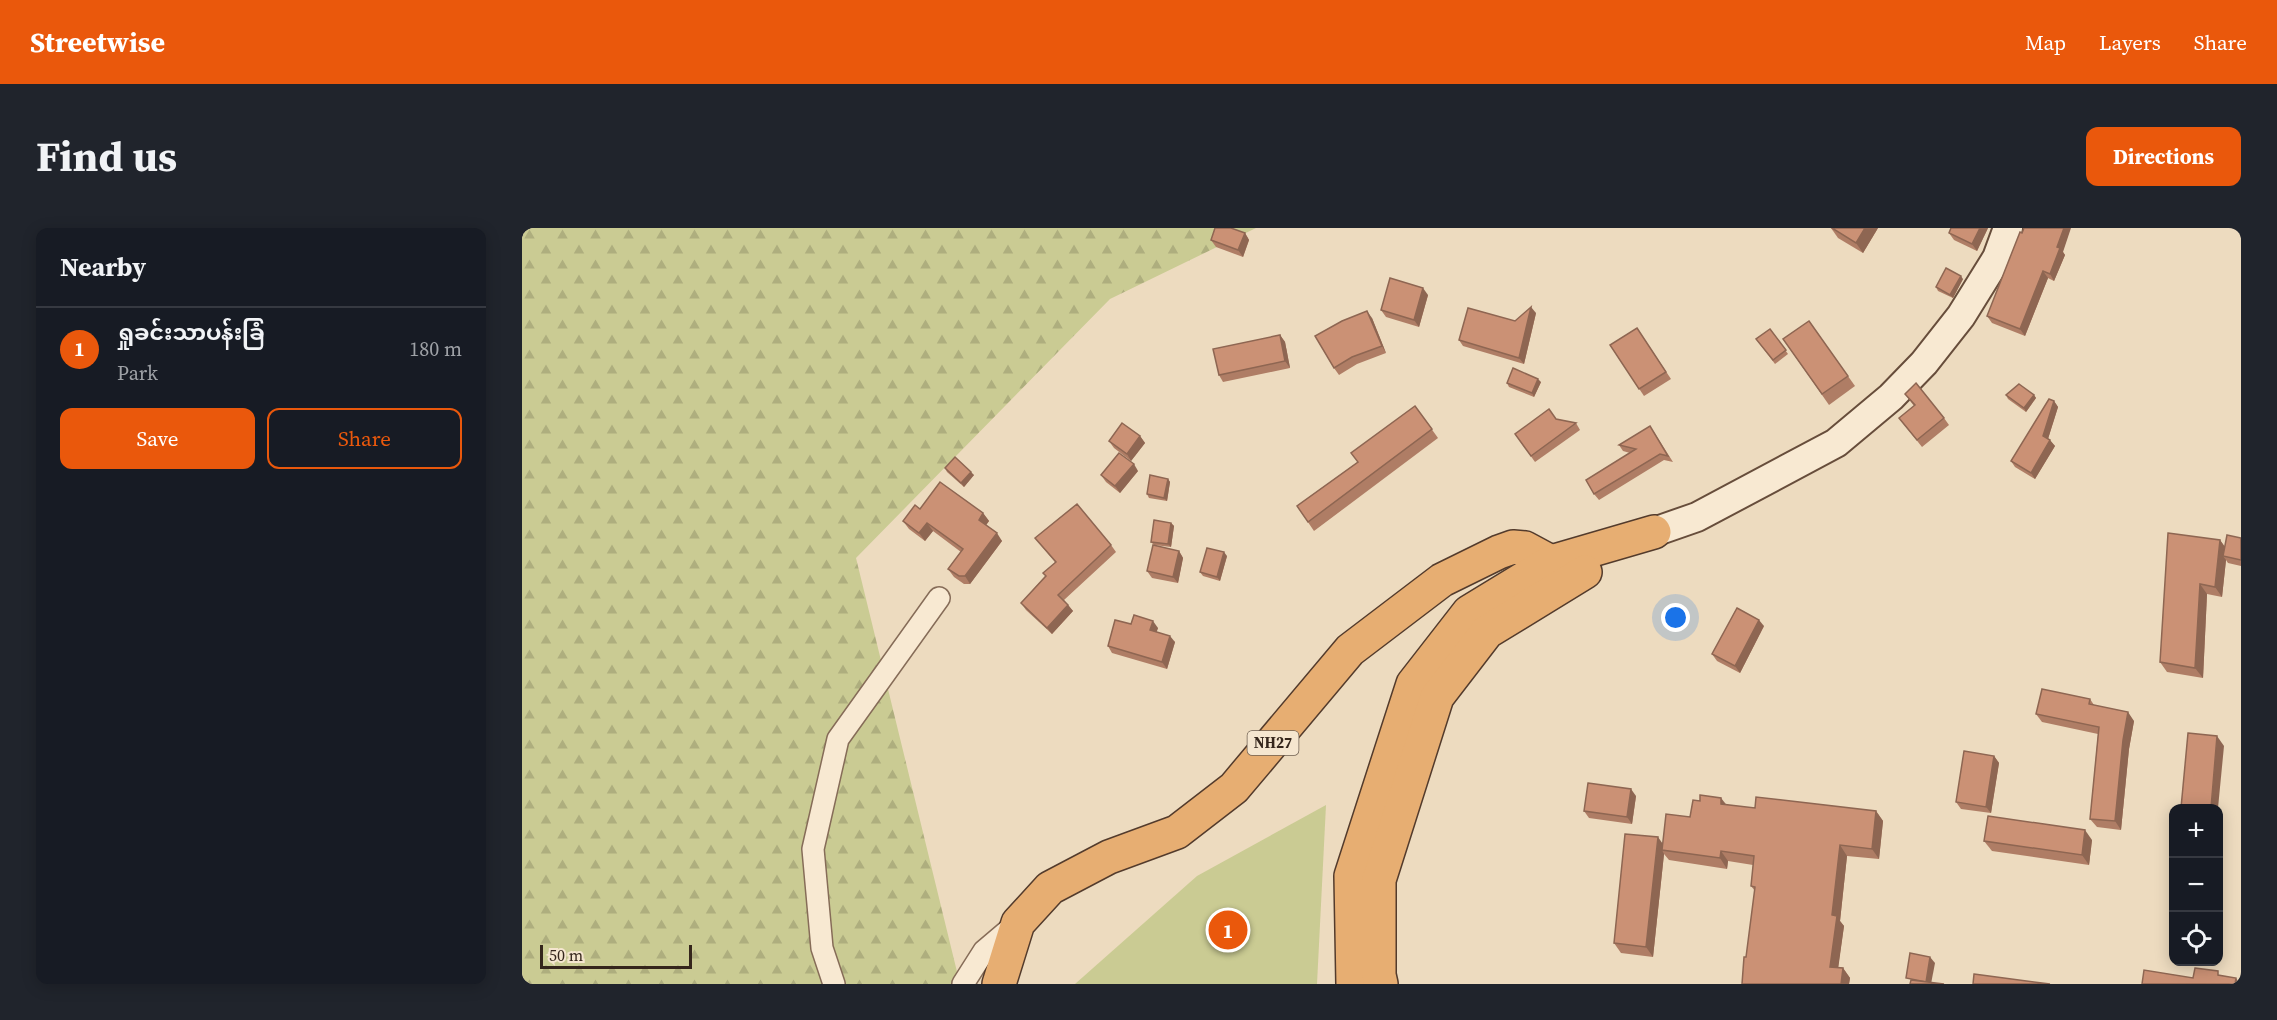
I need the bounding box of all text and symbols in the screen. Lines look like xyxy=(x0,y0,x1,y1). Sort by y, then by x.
text: Streetwise xyxy=(30,23,165,61)
text: Map xyxy=(2025,28,2066,57)
text: Layers xyxy=(2099,28,2161,57)
text: Share xyxy=(2194,28,2247,57)
text: Find us xyxy=(36,127,177,185)
button: Directions xyxy=(2086,127,2241,186)
text: Nearby xyxy=(60,249,146,285)
text: ရှုခင်းသာပန်းခြံ xyxy=(117,317,265,347)
text: 1 xyxy=(74,335,85,363)
text: 180 m xyxy=(409,335,462,363)
text: Park xyxy=(117,359,158,387)
button: Save xyxy=(60,408,255,469)
button: Share xyxy=(267,408,462,469)
your location xyxy=(1661,603,1690,632)
road number: NH27 xyxy=(1248,731,1299,755)
map controls xyxy=(2169,804,2223,966)
button: + xyxy=(2169,804,2223,858)
button: − xyxy=(2169,858,2223,912)
pin: 1 xyxy=(1208,908,1248,952)
button: locate xyxy=(2169,912,2223,966)
scale bar xyxy=(540,942,692,970)
text: 50 m xyxy=(549,944,583,966)

